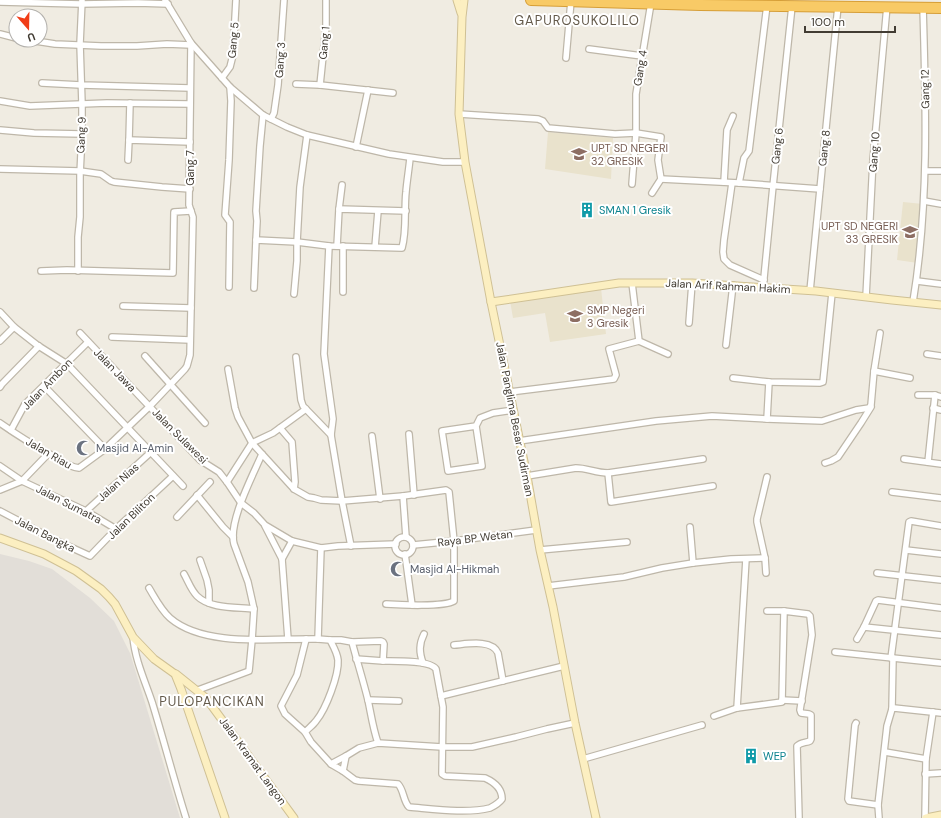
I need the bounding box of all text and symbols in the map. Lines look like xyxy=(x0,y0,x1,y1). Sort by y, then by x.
north arrow xyxy=(8,8,48,48)
scale bar xyxy=(805,8,895,34)
district label: GAPUROSUKOLILO xyxy=(514,12,640,29)
text: 100 m xyxy=(811,14,845,30)
street label: Gang 5 xyxy=(224,21,242,59)
street label: Gang 1 xyxy=(316,26,332,60)
text: U xyxy=(25,30,37,45)
street label: Gang 3 xyxy=(272,41,288,79)
street label: Gang 4 xyxy=(630,49,650,87)
street label: Gang 12 xyxy=(918,69,932,109)
street label: Gang 9 xyxy=(73,116,89,154)
street label: Gang 6 xyxy=(768,127,786,165)
street label: Gang 8 xyxy=(815,129,833,167)
street label: Gang 10 xyxy=(866,131,882,173)
place label: UPT SD NEGERI 32 GRESIK xyxy=(591,141,668,168)
school or university icon: UPT SD NEGERI 32 GRESIK xyxy=(570,145,588,163)
street label: Gang 7 xyxy=(183,150,197,186)
building icon: SMAN 1 Gresik xyxy=(578,201,596,219)
place label: SMAN 1 Gresik xyxy=(599,203,671,217)
place label: UPT SD NEGERI 33 GRESIK xyxy=(821,219,899,246)
school or university icon: UPT SD NEGERI 33 GRESIK xyxy=(901,223,919,241)
street label: Jalan Arif Rahman Hakim xyxy=(665,276,791,296)
place label: SMP Negeri 3 Gresik xyxy=(587,303,645,330)
school or university icon: SMP Negeri 3 Gresik xyxy=(566,307,584,325)
street label: Jalan Panglima Besar Sudirman xyxy=(493,340,537,498)
street label: Jalan Jawa xyxy=(91,345,139,395)
street label: Jalan Ambon xyxy=(19,355,75,413)
street label: Jalan Sulawesi xyxy=(149,405,211,467)
street label: Jalan Riau xyxy=(24,434,74,472)
mosque icon: Masjid Al-Amin xyxy=(75,439,93,457)
place label: Masjid Al-Amin xyxy=(96,441,173,455)
street label: Jalan Nias xyxy=(94,460,142,504)
street label: Jalan Sumatra xyxy=(34,481,104,527)
street label: Jalan Biliton xyxy=(104,490,158,542)
street label: Jalan Bangka xyxy=(13,513,77,555)
street label: Raya BP Wetan xyxy=(437,526,513,550)
mosque icon: Masjid Al-Hikmah xyxy=(389,560,407,578)
place label: Masjid Al-Hikmah xyxy=(410,562,499,576)
district label: PULOPANCIKAN xyxy=(159,693,265,710)
street label: Jalan Kramat Langon xyxy=(216,714,290,808)
building icon: WEP xyxy=(742,747,760,765)
place label: WEP xyxy=(763,749,786,763)

